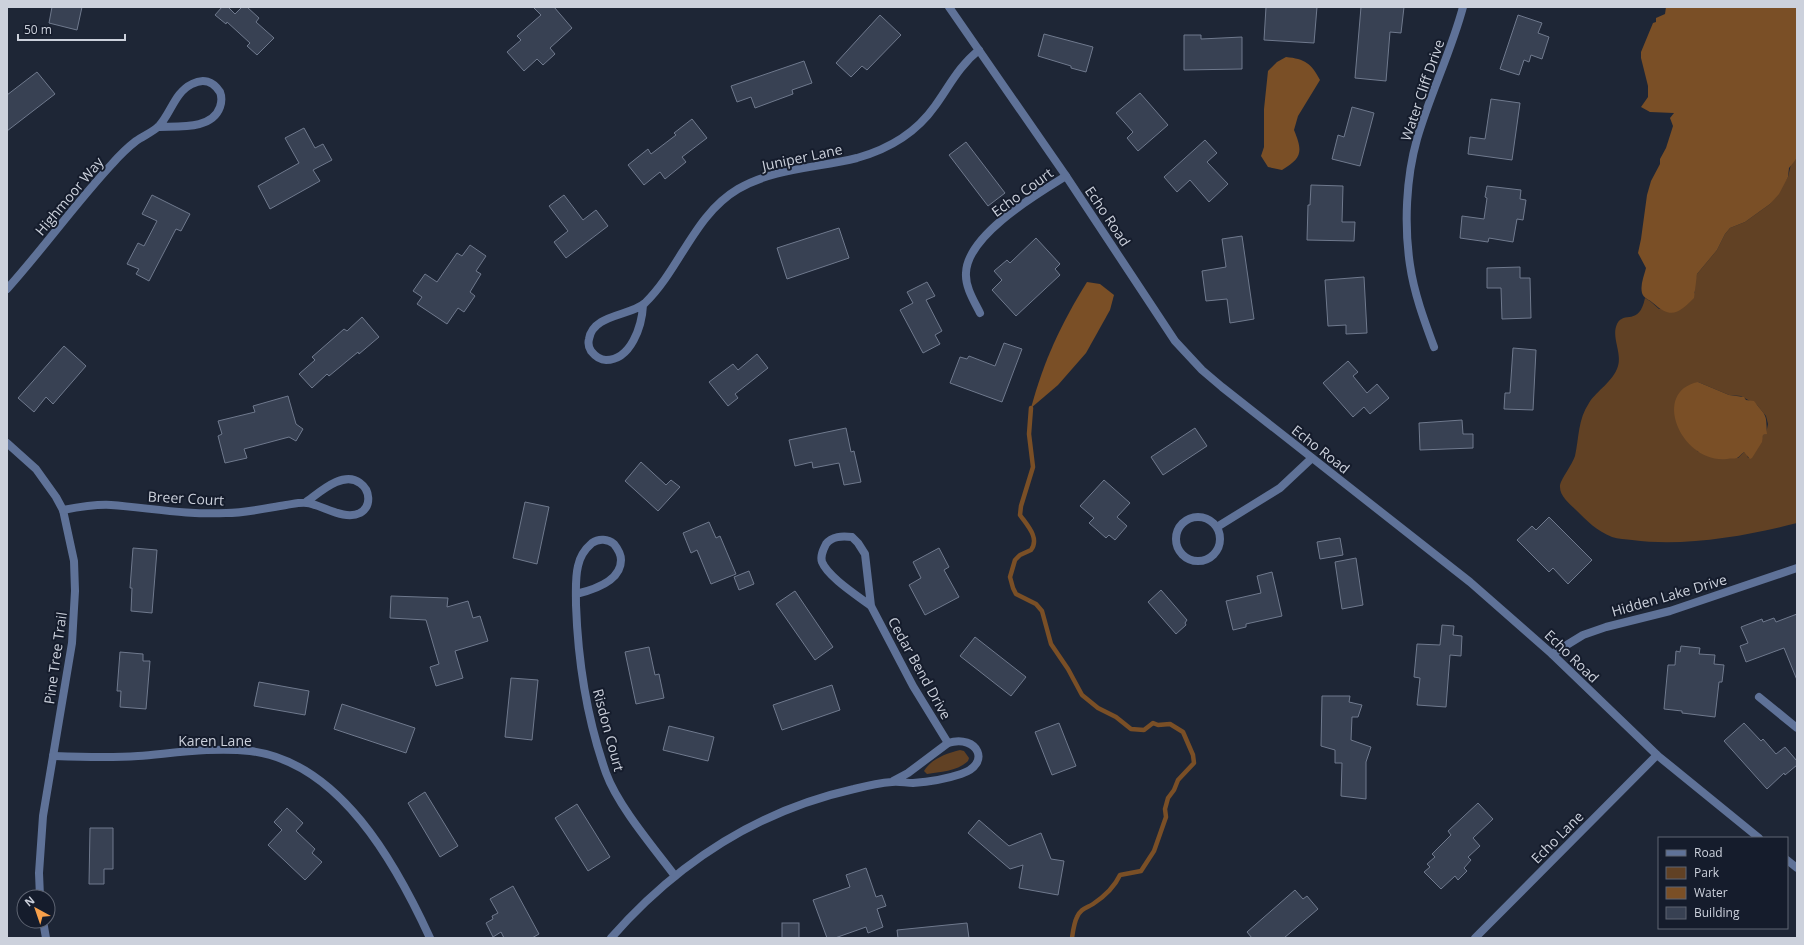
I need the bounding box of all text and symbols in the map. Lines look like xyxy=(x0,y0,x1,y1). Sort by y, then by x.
scale bar xyxy=(18,16,125,42)
text: 50 m xyxy=(24,21,52,38)
street label: Water Cliff Drive xyxy=(1396,37,1448,143)
street label: Juniper Lane xyxy=(758,139,844,175)
street label: Highmoor Way xyxy=(31,152,108,239)
street label: Echo Court xyxy=(987,163,1057,221)
street label: Echo Road xyxy=(1081,182,1135,250)
street label: Echo Road xyxy=(1288,420,1354,478)
street label: Breer Court xyxy=(147,487,225,509)
street label: Hidden Lake Drive xyxy=(1609,569,1729,621)
street label: Pine Tree Trail xyxy=(39,611,71,705)
street label: Cedar Bend Drive xyxy=(884,613,956,723)
street label: Echo Road xyxy=(1541,625,1603,687)
street label: Risdon Court xyxy=(589,687,629,773)
street label: Karen Lane xyxy=(178,731,252,750)
street label: Echo Lane xyxy=(1527,807,1587,867)
legend xyxy=(1658,837,1788,929)
text: Road xyxy=(1694,844,1723,861)
text: Park xyxy=(1694,864,1720,881)
text: Water xyxy=(1694,884,1728,901)
north arrow xyxy=(16,889,56,929)
text: N xyxy=(21,892,38,910)
text: Building xyxy=(1694,904,1740,921)

